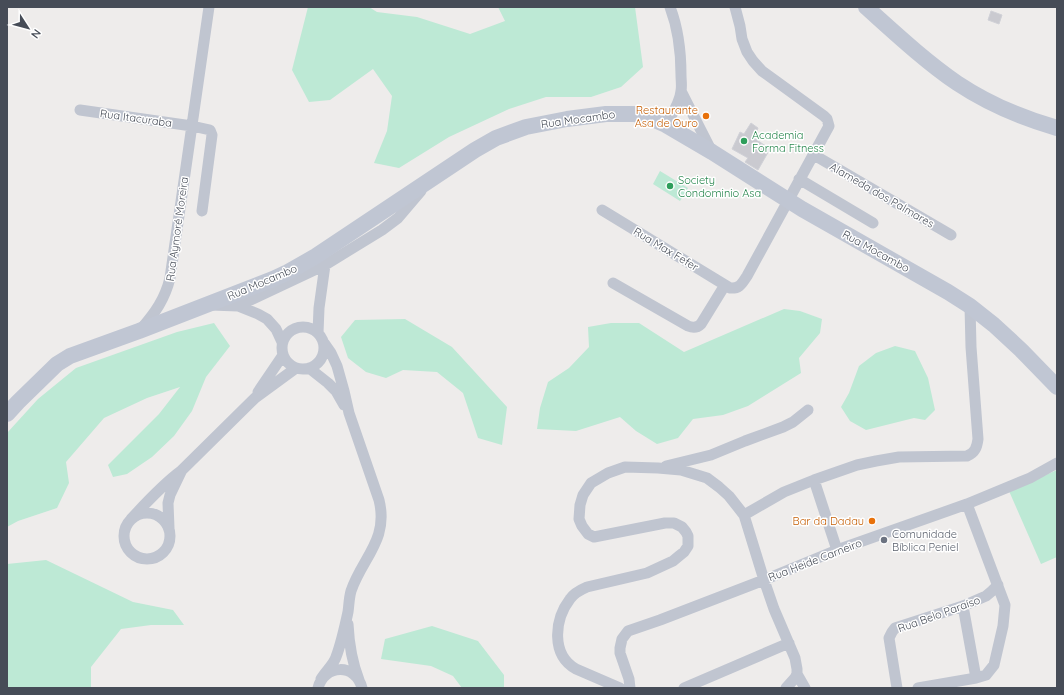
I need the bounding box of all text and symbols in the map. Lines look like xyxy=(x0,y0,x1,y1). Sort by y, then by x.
north arrow xyxy=(8,8,48,48)
text: N xyxy=(28,26,44,41)
place label: Restaurante Asa de Ouro xyxy=(635,103,698,130)
street label: Rua Itacuraba xyxy=(99,106,173,130)
street label: Rua Mocambo xyxy=(540,107,616,131)
marker: Restaurante Asa de Ouro xyxy=(701,111,711,121)
place label: Academia Forma Fitness xyxy=(752,128,824,155)
marker: Academia Forma Fitness xyxy=(739,136,749,146)
street label: Alameda dos Palmares xyxy=(827,159,937,231)
place label: Society Condominio Asa xyxy=(678,173,761,200)
street label: Rua Aymoré Moreira xyxy=(163,176,191,282)
marker: Society Condominio Asa xyxy=(665,181,675,191)
street label: Rua Max Fefer xyxy=(631,224,702,274)
street label: Rua Mocambo xyxy=(840,227,912,275)
street label: Rua Mocambo xyxy=(225,261,299,303)
place label: Bar da Dadau xyxy=(793,514,864,528)
marker: Bar da Dadau xyxy=(867,516,877,526)
place label: Comunidade Bíblica Peniel xyxy=(892,527,959,554)
marker: Comunidade Bíblica Peniel xyxy=(879,535,889,545)
street label: Rua Heide Carneiro xyxy=(766,536,864,584)
street label: Rua Belo Paraíso xyxy=(896,592,982,635)

